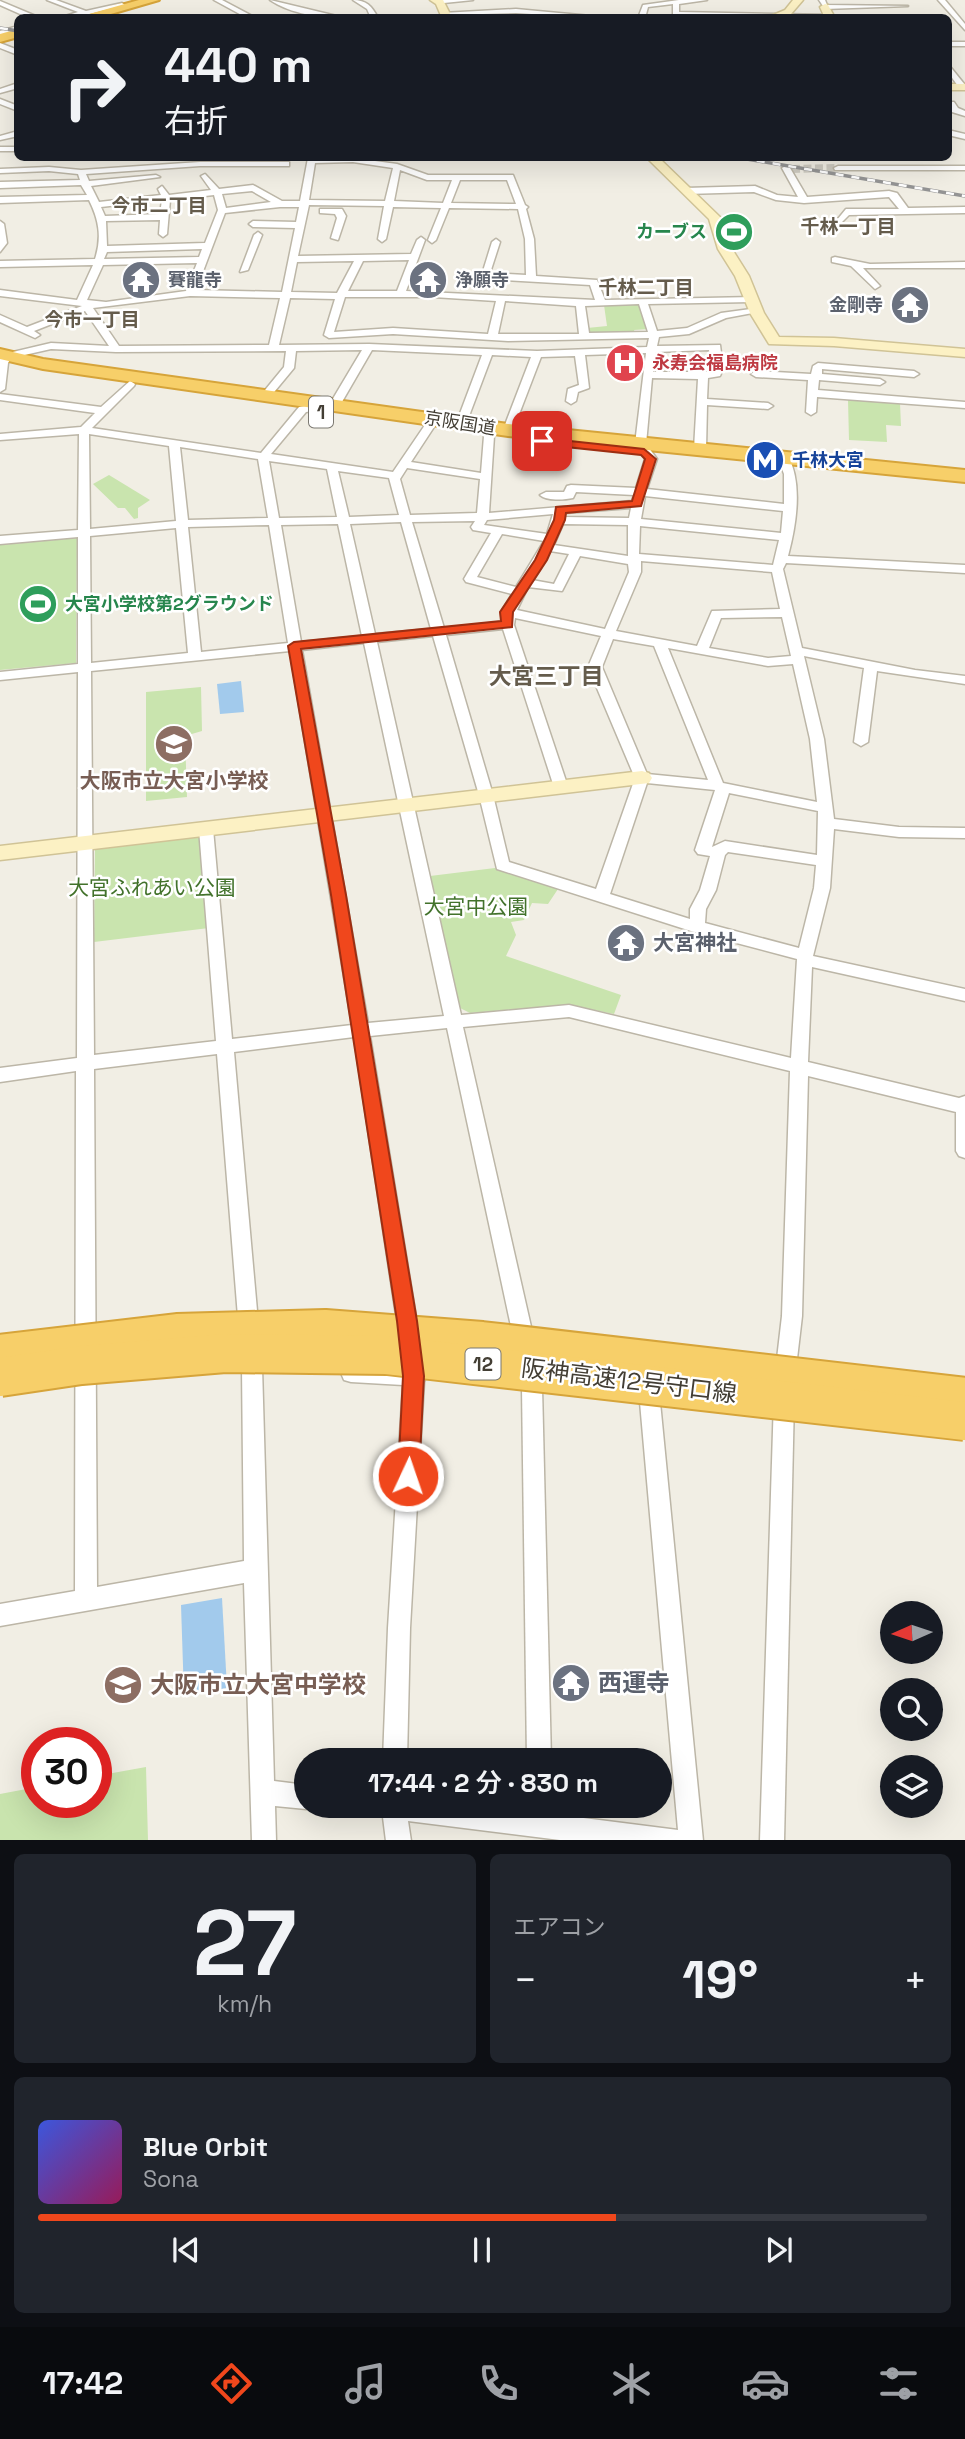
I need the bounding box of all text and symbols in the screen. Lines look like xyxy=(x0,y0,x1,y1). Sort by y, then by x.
text: 440 m xyxy=(164,34,312,96)
icon: right xyxy=(49,42,140,133)
text: 右折 xyxy=(164,101,228,141)
district label: 今市二丁目 xyxy=(111,193,207,218)
sports icon: カーブス xyxy=(713,211,755,253)
district label: 千林一丁目 xyxy=(800,214,896,239)
place label: カーブス xyxy=(636,220,707,243)
temple icon: 賽龍寺 xyxy=(120,259,162,301)
temple icon: 浄願寺 xyxy=(407,259,449,301)
place label: 賽龍寺 xyxy=(168,268,222,291)
place label: 浄願寺 xyxy=(455,268,509,291)
district label: 千林二丁目 xyxy=(598,275,694,300)
temple icon: 金剛寺 xyxy=(889,284,931,326)
place label: 金剛寺 xyxy=(829,293,883,316)
district label: 今市一丁目 xyxy=(44,307,140,332)
hospital icon: 永寿会福島病院 xyxy=(604,342,646,384)
place label: 永寿会福島病院 xyxy=(652,351,778,374)
road number: 1 xyxy=(309,396,333,428)
street label: 京阪国道 xyxy=(423,406,497,439)
pin xyxy=(512,411,572,471)
icon: arrive xyxy=(523,422,561,460)
metro station icon: 千林大宮 xyxy=(744,439,786,481)
place label: 千林大宮 xyxy=(792,448,864,471)
sports icon: 大宮小学校第2グラウンド xyxy=(17,583,59,625)
place label: 大宮小学校第2グラウンド xyxy=(65,592,274,615)
district label: 大宮三丁目 xyxy=(489,661,604,691)
school or university icon: 大阪市立大宮小学校 xyxy=(153,723,195,765)
place label: 大阪市立大宮小学校 xyxy=(80,767,269,794)
park label: 大宮ふれあい公園 xyxy=(68,874,236,901)
park label: 大宮中公園 xyxy=(424,893,529,920)
temple icon: 大宮神社 xyxy=(605,922,647,964)
place label: 大宮神社 xyxy=(653,929,737,956)
road number: 12 xyxy=(466,1348,500,1380)
street label: 阪神高速12号守口線 xyxy=(520,1352,738,1409)
position arrow xyxy=(371,1439,445,1513)
north arrow xyxy=(880,1601,943,1664)
map controls xyxy=(880,1601,943,1818)
temple icon: 西運寺 xyxy=(550,1662,592,1704)
school or university icon: 大阪市立大宮中学校 xyxy=(102,1664,144,1706)
place label: 西運寺 xyxy=(598,1667,670,1698)
place label: 大阪市立大宮中学校 xyxy=(150,1669,366,1700)
button: search xyxy=(880,1678,943,1741)
speed limit sign: 30 xyxy=(21,1727,112,1818)
button: layers xyxy=(880,1755,943,1818)
text: 17:44 · 2 分 · 830 m xyxy=(368,1766,598,1800)
text: 27 xyxy=(193,1885,297,2002)
text: エアコン xyxy=(514,1912,606,1942)
text: 19° xyxy=(682,1947,758,2013)
text: − xyxy=(514,1956,537,2004)
text: + xyxy=(903,1956,927,2004)
text: km/h xyxy=(217,1989,272,2019)
text: Blue Orbit xyxy=(143,2130,268,2164)
text: Sona xyxy=(143,2164,199,2194)
icon: previous xyxy=(167,2231,205,2269)
icon: pause xyxy=(463,2231,501,2269)
icon: next xyxy=(760,2231,798,2269)
icon: directions xyxy=(207,2359,256,2408)
icon: music xyxy=(341,2359,390,2408)
icon: phone xyxy=(474,2359,523,2408)
icon: climate xyxy=(607,2359,656,2408)
icon: car xyxy=(741,2359,790,2408)
icon: filters xyxy=(874,2359,923,2408)
text: 17:42 xyxy=(42,2363,123,2403)

